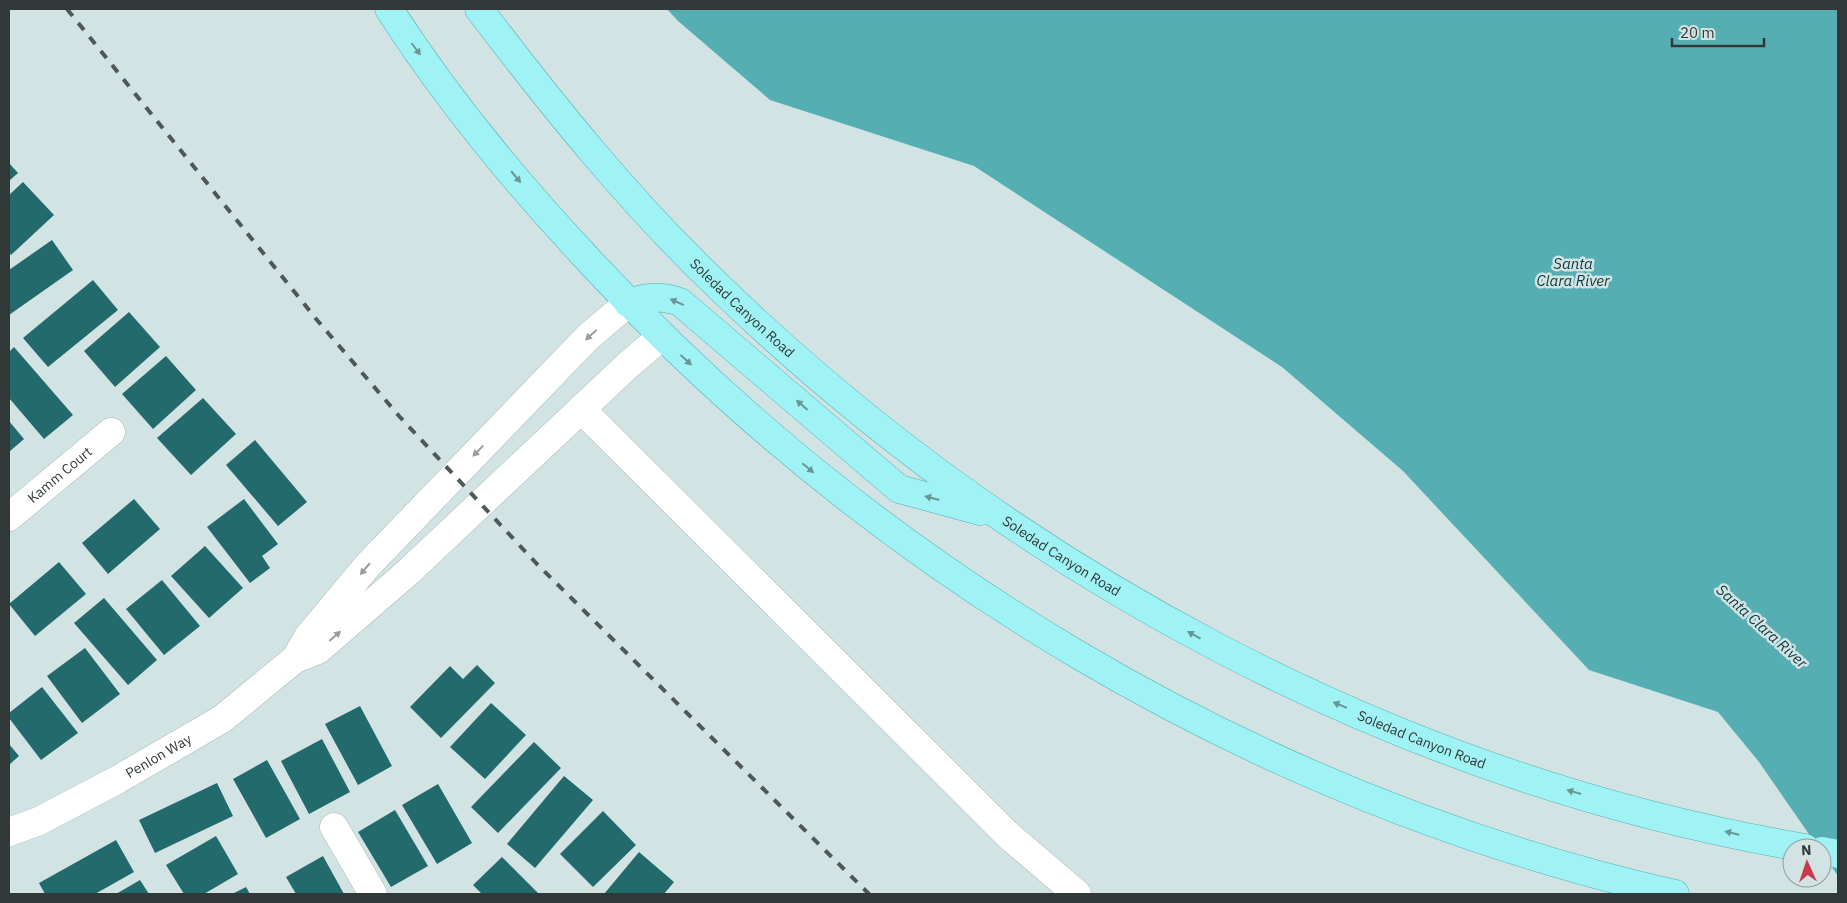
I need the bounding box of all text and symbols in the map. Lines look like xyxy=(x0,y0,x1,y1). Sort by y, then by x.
scale bar xyxy=(1672,15,1764,47)
text: 20 m xyxy=(1680,23,1715,42)
one-way arrow xyxy=(411,42,421,56)
one-way arrow xyxy=(510,171,521,184)
water label: Santa Clara River xyxy=(1537,254,1610,290)
street label: Soledad Canyon Road xyxy=(686,255,798,361)
one-way arrow xyxy=(670,298,684,306)
one-way arrow xyxy=(585,329,597,341)
one-way arrow xyxy=(680,354,692,366)
one-way arrow xyxy=(797,399,809,411)
street label: Kamm Court xyxy=(24,443,96,507)
one-way arrow xyxy=(472,445,484,457)
one-way arrow xyxy=(801,462,814,473)
one-way arrow xyxy=(925,493,940,501)
street label: Soledad Canyon Road xyxy=(999,512,1124,600)
one-way arrow xyxy=(360,562,371,575)
water label: Santa Clara River xyxy=(1713,580,1812,672)
one-way arrow xyxy=(329,630,342,641)
one-way arrow xyxy=(1187,630,1200,639)
one-way arrow xyxy=(1333,701,1347,709)
street label: Soledad Canyon Road xyxy=(1355,706,1488,773)
street label: Penlon Way xyxy=(122,730,195,782)
one-way arrow xyxy=(1567,787,1582,795)
one-way arrow xyxy=(1724,829,1739,837)
north arrow xyxy=(1782,838,1832,888)
text: N xyxy=(1801,841,1812,859)

